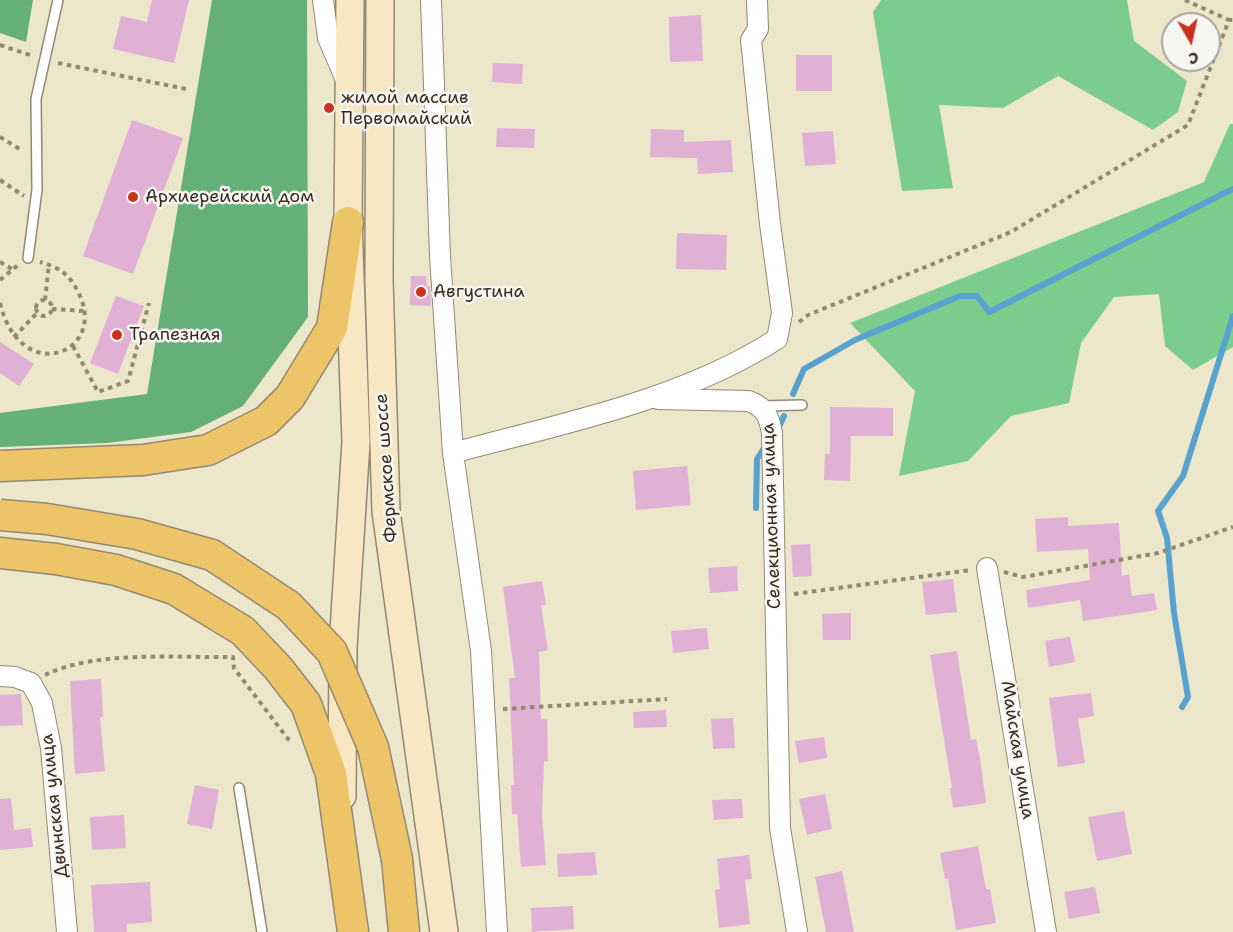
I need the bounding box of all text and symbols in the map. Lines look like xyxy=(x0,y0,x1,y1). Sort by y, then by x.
north arrow xyxy=(1161,12,1221,72)
text: С xyxy=(1187,47,1200,69)
place label: жилой массив Первомайский xyxy=(341,87,472,130)
marker: жилой массив Первомайский xyxy=(322,101,336,115)
place label: Архиерейский дом xyxy=(145,186,314,208)
marker: Архиерейский дом xyxy=(126,190,140,204)
place label: Августина xyxy=(433,281,525,303)
marker: Августина xyxy=(414,285,428,299)
place label: Трапезная xyxy=(129,324,221,346)
marker: Трапезная xyxy=(110,328,124,342)
street label: Фермское шоссе xyxy=(371,393,403,543)
street label: Селекционная улица xyxy=(758,422,786,610)
street label: Майская улица xyxy=(995,679,1039,821)
street label: Двинская улица xyxy=(37,733,73,879)

